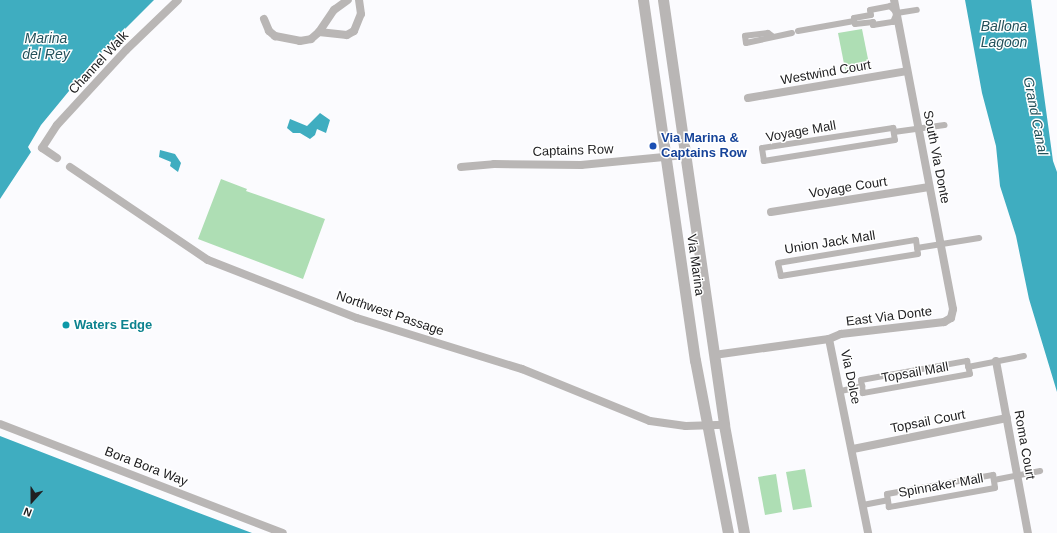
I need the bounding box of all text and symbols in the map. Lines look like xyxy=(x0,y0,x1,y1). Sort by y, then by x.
water label: Ballona Lagoon xyxy=(981,18,1027,50)
street label: Channel Walk xyxy=(66,28,132,98)
water label: Marina del Rey xyxy=(22,30,70,62)
street label: Westwind Court xyxy=(780,57,872,89)
water label: Grand Canal xyxy=(1020,75,1052,157)
street label: South Via Donte xyxy=(919,109,953,205)
street label: Voyage Mall xyxy=(765,118,837,146)
place label: Via Marina & Captains Row xyxy=(661,131,747,162)
marker: Via Marina & Captains Row xyxy=(648,141,658,151)
street label: Captains Row xyxy=(532,142,614,160)
street label: Voyage Court xyxy=(808,174,888,202)
street label: Union Jack Mall xyxy=(783,228,877,258)
street label: Via Marina xyxy=(683,233,707,297)
street label: Northwest Passage xyxy=(334,288,446,340)
street label: East Via Donte xyxy=(845,304,933,330)
place label: Waters Edge xyxy=(74,317,152,333)
marker: Waters Edge xyxy=(61,320,71,330)
street label: Via Dolce xyxy=(837,348,863,406)
street label: Topsail Mall xyxy=(880,359,950,387)
street label: Topsail Court xyxy=(889,407,967,437)
street label: Roma Court xyxy=(1010,409,1038,481)
street label: Bora Bora Way xyxy=(102,444,190,490)
street label: Spinnaker Mall xyxy=(897,471,985,501)
north arrow xyxy=(12,481,52,521)
text: N xyxy=(22,505,34,519)

